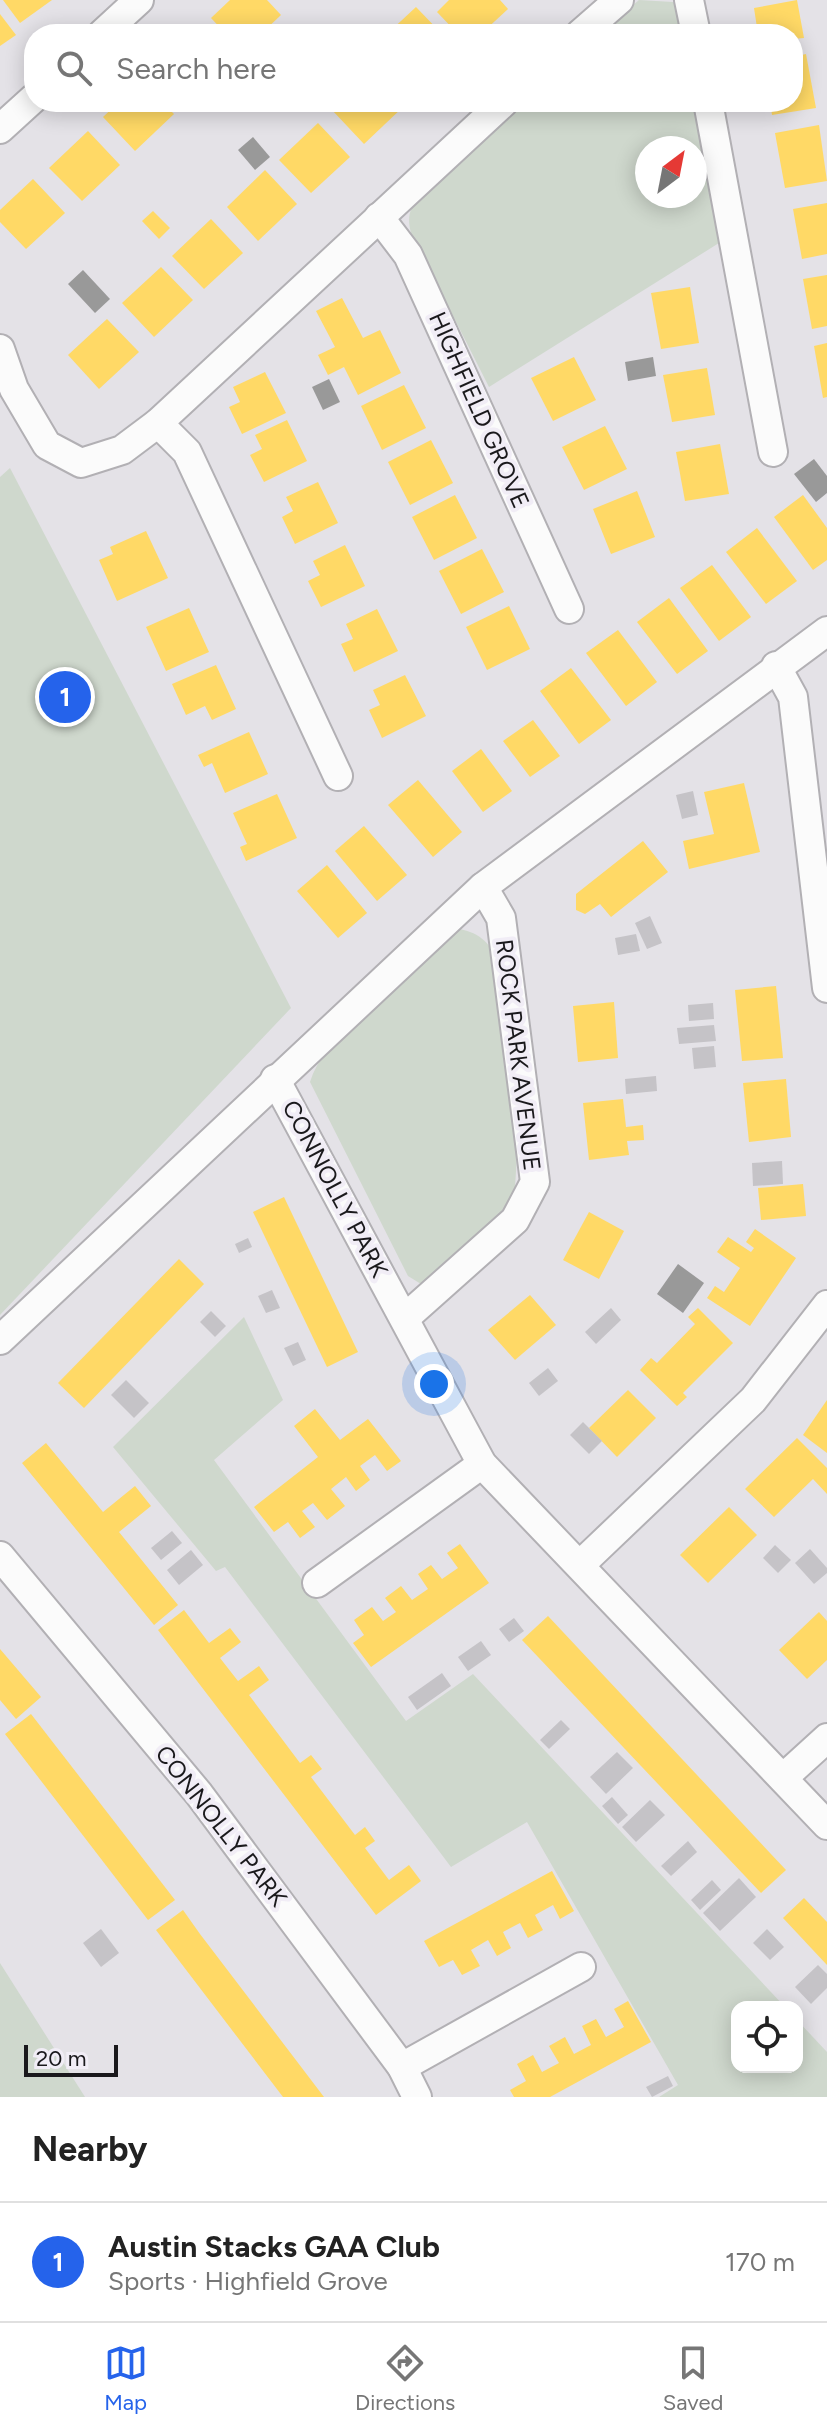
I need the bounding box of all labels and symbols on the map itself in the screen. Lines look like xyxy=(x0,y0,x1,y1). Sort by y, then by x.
north arrow xyxy=(635,136,707,208)
street label: HIGHFIELD GROVE xyxy=(423,307,536,513)
pin: 1 xyxy=(39,667,91,727)
street label: ROCK PARK AVENUE xyxy=(490,938,547,1172)
street label: CONNOLLY PARK xyxy=(276,1095,395,1283)
your location xyxy=(414,1364,454,1404)
street label: CONNOLLY PARK xyxy=(149,1739,294,1912)
scale bar xyxy=(24,2041,118,2077)

